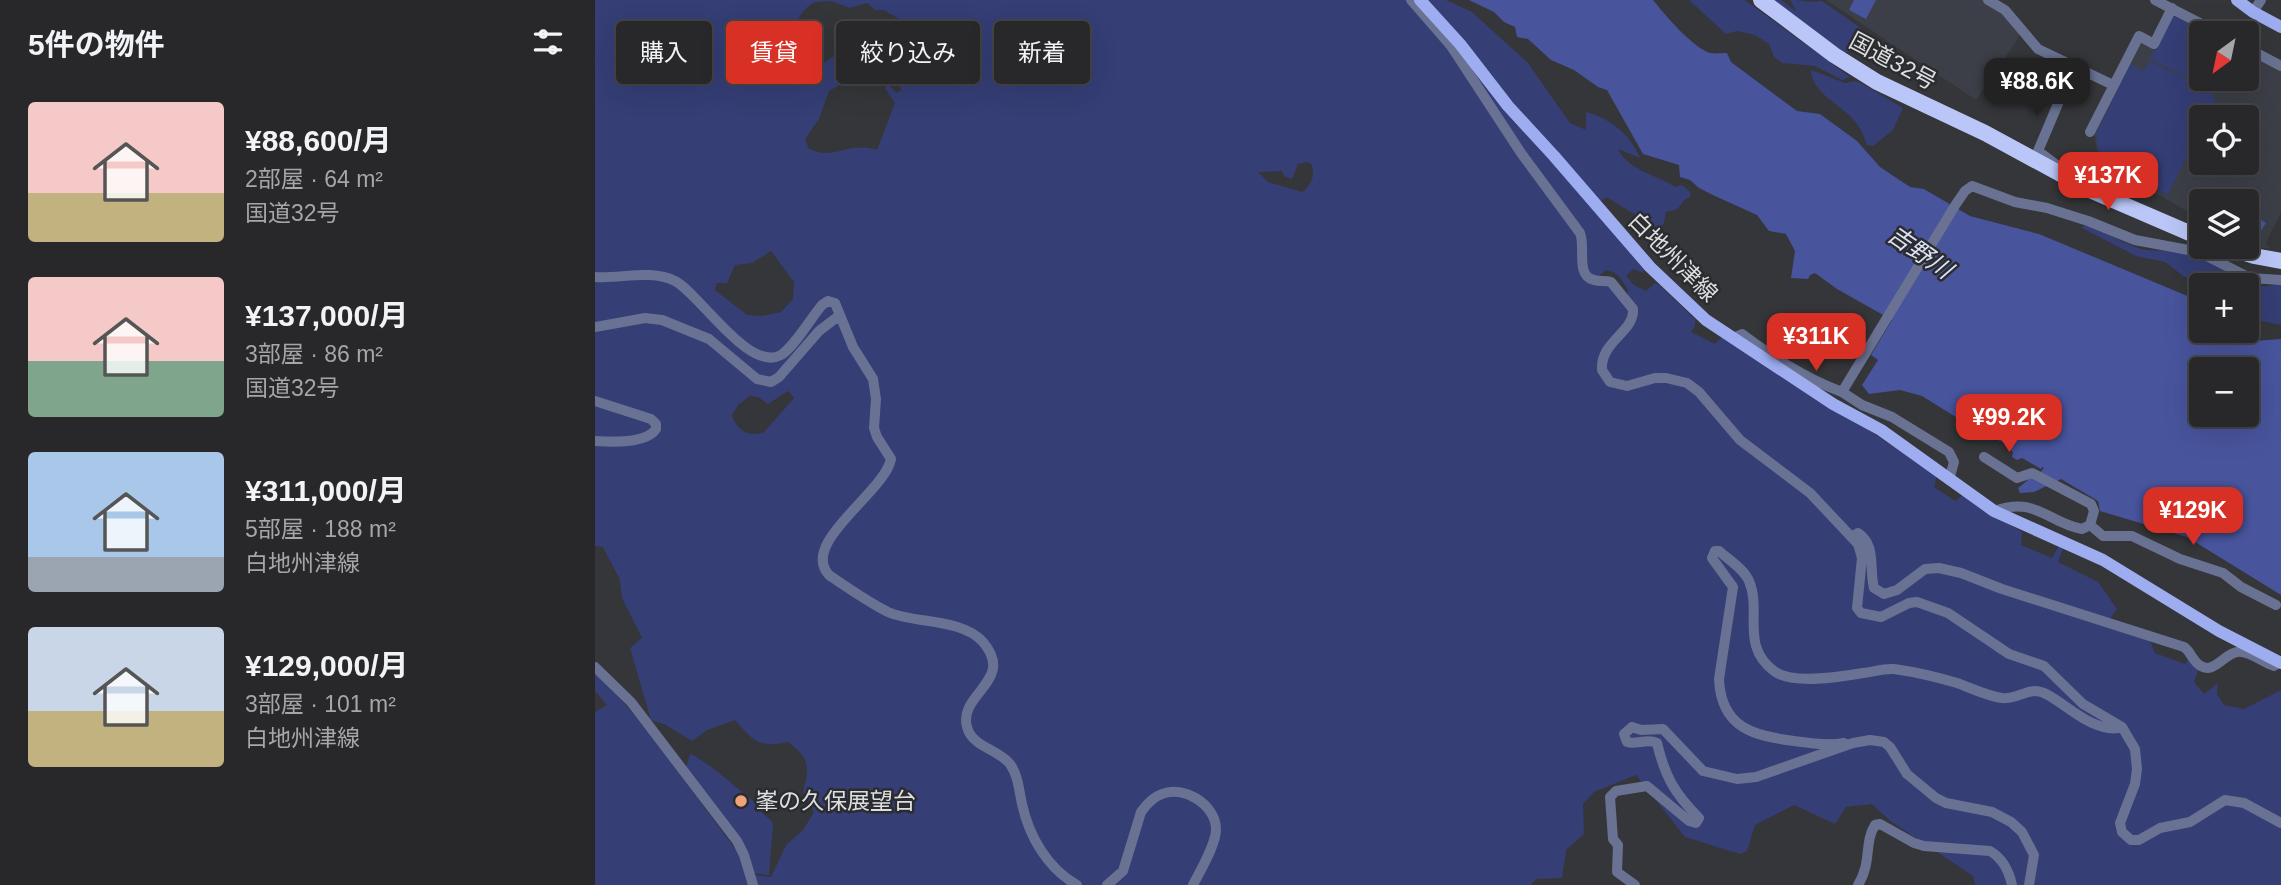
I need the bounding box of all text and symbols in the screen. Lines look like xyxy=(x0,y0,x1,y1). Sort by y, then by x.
chip: 購入 xyxy=(616,21,712,84)
chip: 賃貸 xyxy=(726,21,822,84)
chip: 絞り込み xyxy=(836,21,980,84)
chip: 新着 xyxy=(994,21,1090,84)
north arrow xyxy=(2189,21,2259,91)
map controls xyxy=(2189,21,2259,427)
icon: filters xyxy=(529,23,567,61)
street label: 国道32号 xyxy=(1845,27,1941,95)
text: 5件の物件 xyxy=(28,28,165,61)
pin: ¥88.6K xyxy=(1980,58,2094,118)
text: ¥88.6K xyxy=(2000,68,2074,94)
button: locate xyxy=(2189,105,2259,175)
text: ¥88,600/月 xyxy=(245,124,392,157)
icon: home xyxy=(84,130,168,214)
pin: ¥137K xyxy=(2059,152,2157,212)
text: ¥137K xyxy=(2074,162,2142,188)
text: 2部屋 · 64 m² xyxy=(245,166,383,192)
button: layers xyxy=(2189,189,2259,259)
text: 国道32号 xyxy=(245,200,340,226)
street label: 白地州津線 xyxy=(1623,207,1723,307)
water label: 吉野川 xyxy=(1883,220,1960,285)
button: + xyxy=(2189,273,2259,343)
text: ¥137,000/月 xyxy=(245,299,408,332)
icon: home xyxy=(84,305,168,389)
pin: ¥311K xyxy=(1767,314,1865,373)
text: ¥311K xyxy=(1783,323,1849,349)
text: 3部屋 · 86 m² xyxy=(245,341,383,367)
button: − xyxy=(2189,357,2259,427)
text: 国道32号 xyxy=(245,375,340,401)
pin: ¥99.2K xyxy=(1952,394,2066,454)
text: ¥99.2K xyxy=(1972,404,2046,430)
text: ¥311,000/月 xyxy=(245,474,407,507)
icon: home xyxy=(84,480,168,564)
pin: ¥129K xyxy=(2144,488,2242,547)
text: ¥129K xyxy=(2159,497,2227,523)
text: 5部屋 · 188 m² xyxy=(245,516,396,542)
text: 白地州津線 xyxy=(245,550,360,576)
text: ¥129,000/月 xyxy=(245,649,408,682)
icon: home xyxy=(84,655,168,739)
text: 3部屋 · 101 m² xyxy=(245,691,396,717)
text: 白地州津線 xyxy=(245,725,360,751)
place label: 峯の久保展望台 xyxy=(755,788,916,814)
marker: 峯の久保展望台 xyxy=(733,793,749,809)

